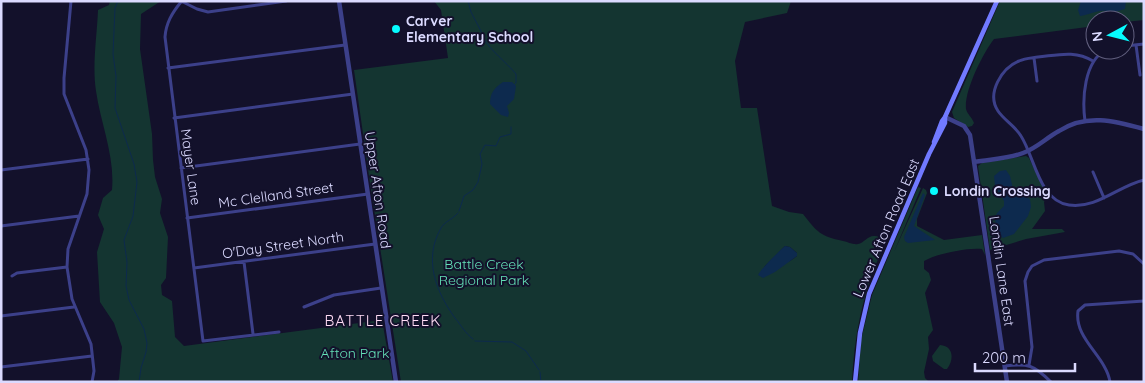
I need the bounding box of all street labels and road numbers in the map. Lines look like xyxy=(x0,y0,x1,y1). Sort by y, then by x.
street label: Mayer Lane xyxy=(177,128,205,206)
street label: Upper Afton Road xyxy=(361,130,395,250)
street label: Lower Afton Road East xyxy=(849,156,924,300)
street label: Mc Clelland Street xyxy=(217,178,335,212)
street label: Londin Lane East xyxy=(985,215,1019,327)
street label: O'Day Street North xyxy=(221,228,345,262)

